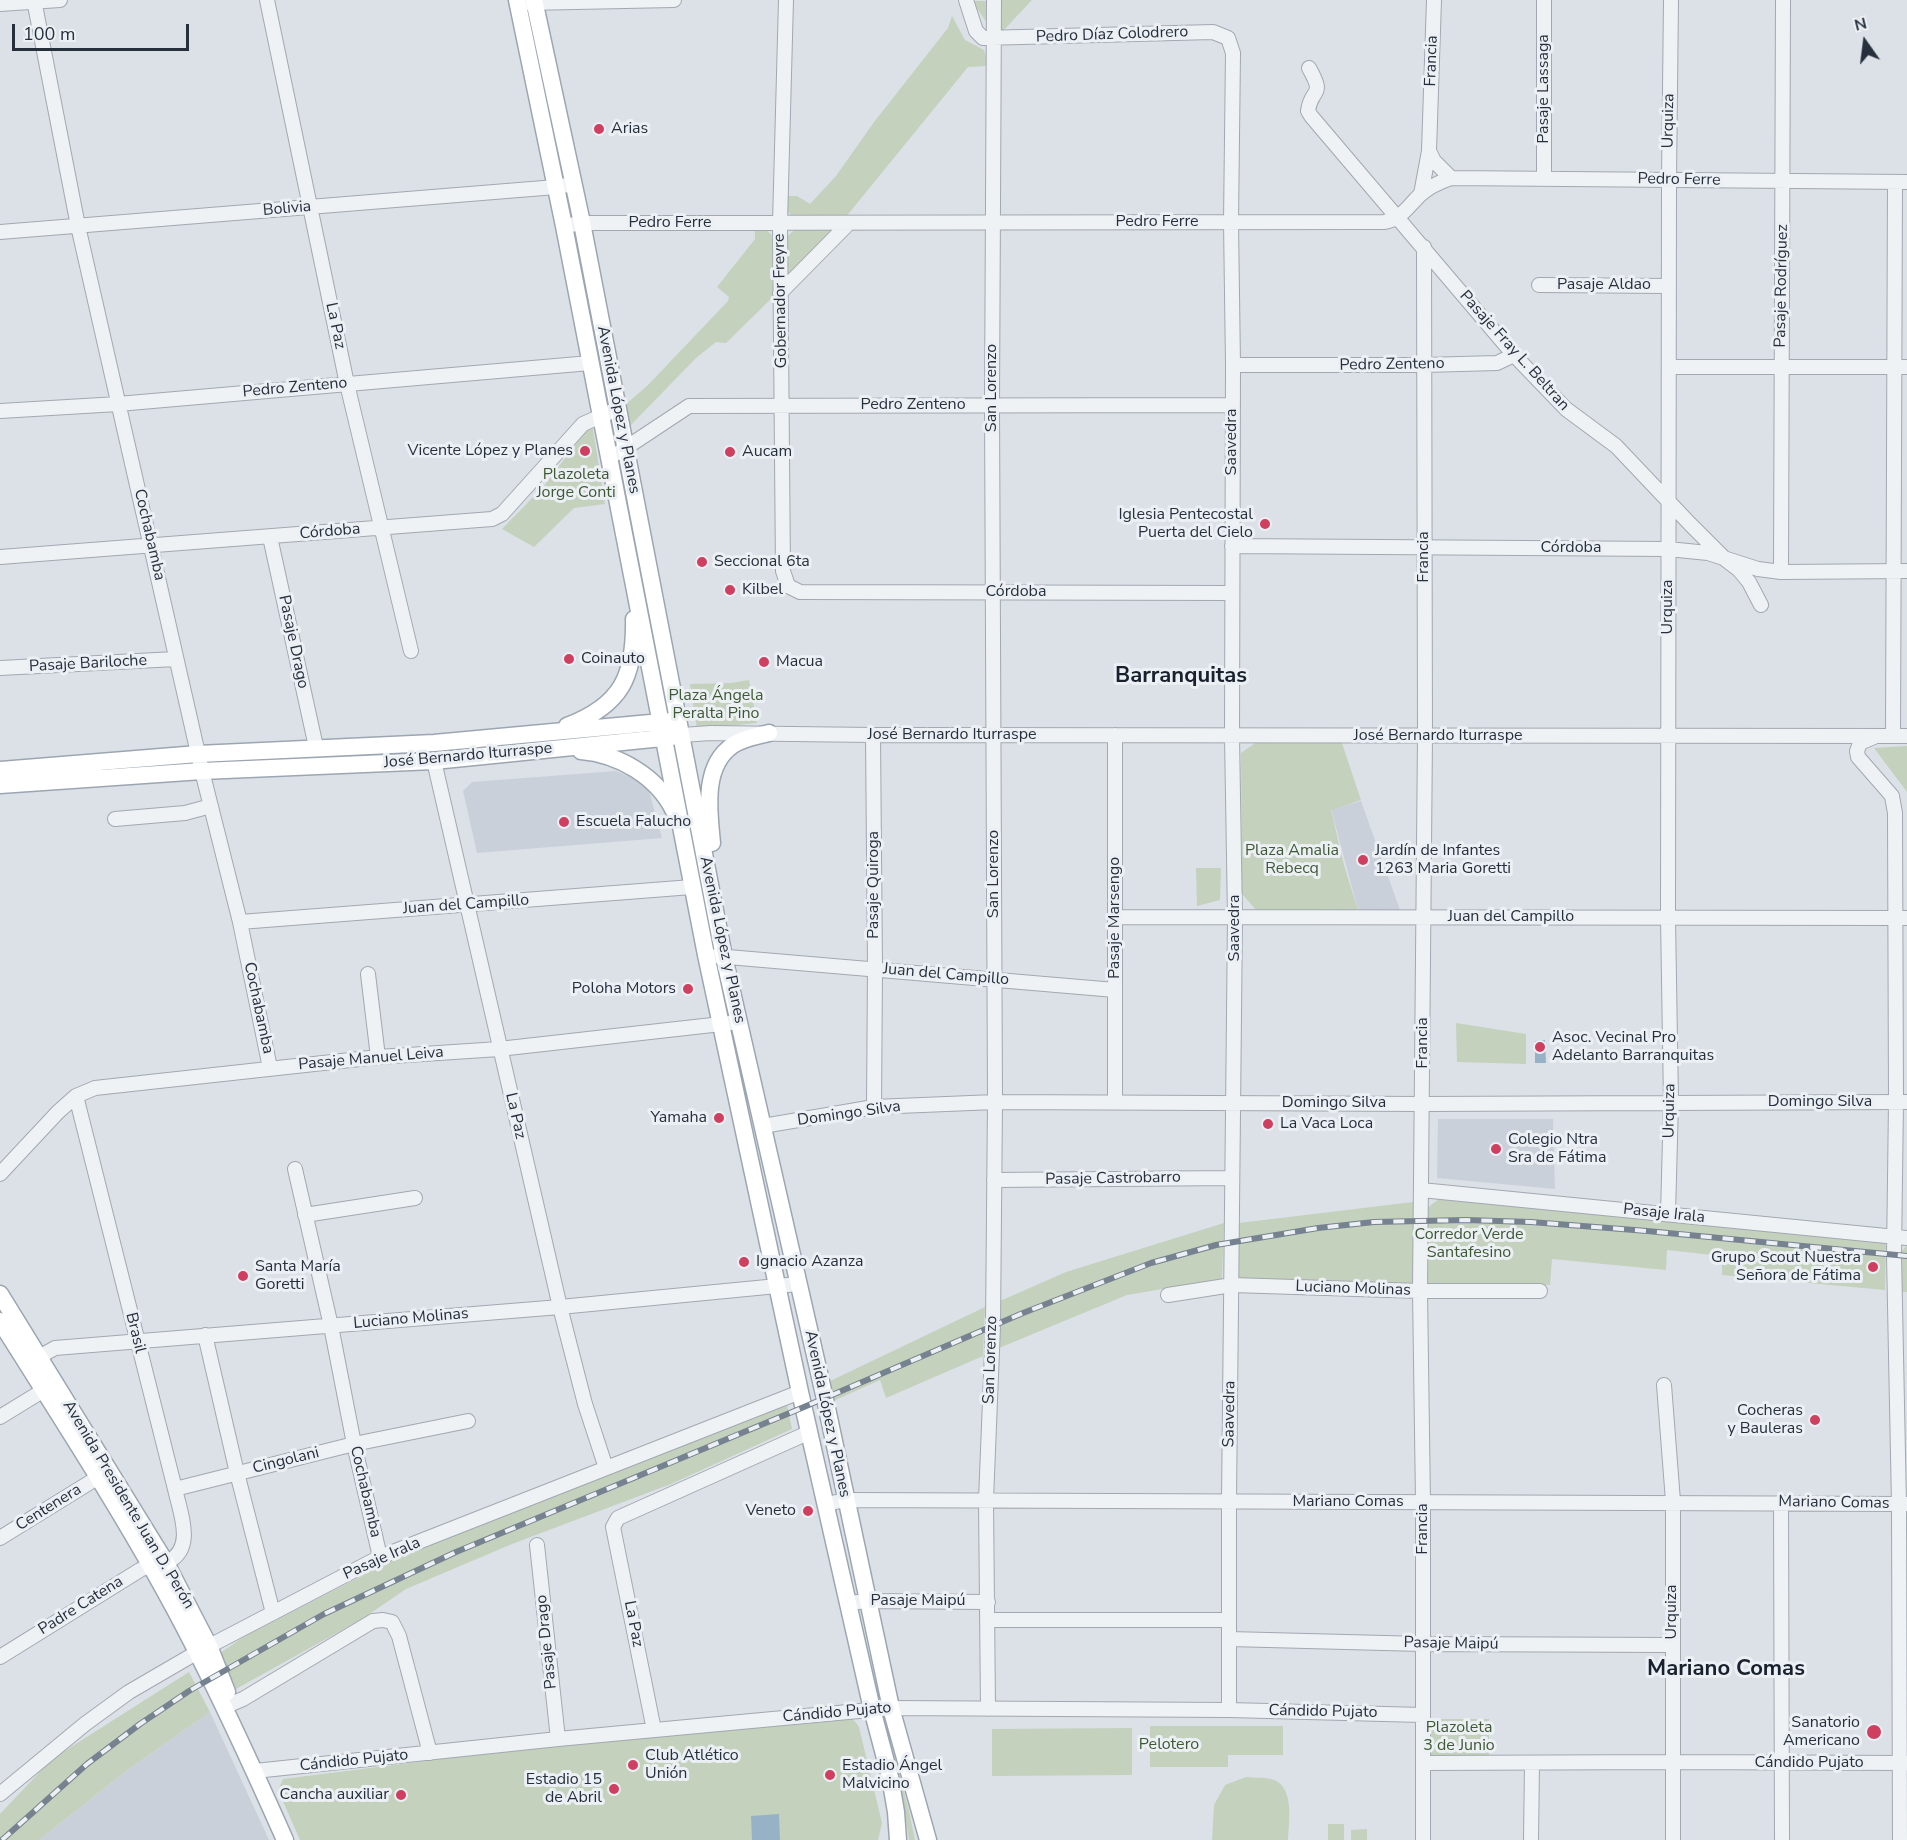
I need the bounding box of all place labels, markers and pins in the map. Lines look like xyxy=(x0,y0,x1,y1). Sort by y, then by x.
place label: Arias xyxy=(611,119,648,139)
marker: Arias xyxy=(592,122,606,136)
place label: Vicente López y Planes xyxy=(407,441,573,461)
place label: Aucam xyxy=(742,442,792,462)
marker: Vicente López y Planes xyxy=(578,444,592,458)
marker: Aucam xyxy=(723,445,737,459)
place label: Iglesia Pentecostal Puerta del Cielo xyxy=(1118,505,1253,543)
marker: Iglesia Pentecostal Puerta del Cielo xyxy=(1258,517,1272,531)
place label: Seccional 6ta xyxy=(714,552,810,572)
marker: Seccional 6ta xyxy=(695,555,709,569)
place label: Kilbel xyxy=(742,580,783,600)
marker: Kilbel xyxy=(723,583,737,597)
place label: Coinauto xyxy=(581,649,645,669)
marker: Coinauto xyxy=(562,652,576,666)
place label: Macua xyxy=(776,652,823,672)
marker: Macua xyxy=(757,655,771,669)
place label: Escuela Falucho xyxy=(576,812,691,832)
marker: Escuela Falucho xyxy=(557,815,571,829)
place label: Jardín de Infantes 1263 Maria Goretti xyxy=(1375,841,1511,879)
marker: Jardín de Infantes 1263 Maria Goretti xyxy=(1356,853,1370,867)
place label: Poloha Motors xyxy=(572,979,676,999)
marker: Poloha Motors xyxy=(681,982,695,996)
place label: Asoc. Vecinal Pro Adelanto Barranquitas xyxy=(1552,1028,1714,1066)
marker: Asoc. Vecinal Pro Adelanto Barranquitas xyxy=(1533,1040,1547,1054)
place label: Yamaha xyxy=(650,1108,707,1128)
marker: Yamaha xyxy=(712,1111,726,1125)
place label: La Vaca Loca xyxy=(1280,1114,1373,1134)
marker: La Vaca Loca xyxy=(1261,1117,1275,1131)
place label: Colegio Ntra Sra de Fátima xyxy=(1508,1130,1606,1168)
marker: Colegio Ntra Sra de Fátima xyxy=(1489,1142,1503,1156)
place label: Grupo Scout Nuestra Señora de Fátima xyxy=(1711,1248,1861,1286)
place label: Ignacio Azanza xyxy=(756,1252,864,1272)
marker: Ignacio Azanza xyxy=(737,1255,751,1269)
place label: Santa María Goretti xyxy=(255,1257,341,1295)
marker: Grupo Scout Nuestra Señora de Fátima xyxy=(1866,1260,1880,1274)
marker: Santa María Goretti xyxy=(236,1269,250,1283)
place label: Cocheras y Bauleras xyxy=(1727,1401,1803,1439)
marker: Cocheras y Bauleras xyxy=(1808,1413,1822,1427)
place label: Veneto xyxy=(745,1501,796,1521)
marker: Veneto xyxy=(801,1504,815,1518)
place label: Sanatorio Americano xyxy=(1783,1713,1860,1751)
marker: Sanatorio Americano xyxy=(1865,1723,1883,1741)
place label: Club Atlético Unión xyxy=(645,1746,739,1784)
place label: Estadio Ángel Malvicino xyxy=(842,1756,942,1794)
marker: Club Atlético Unión xyxy=(626,1758,640,1772)
marker: Estadio Ángel Malvicino xyxy=(823,1768,837,1782)
place label: Estadio 15 de Abril xyxy=(526,1770,602,1808)
marker: Estadio 15 de Abril xyxy=(607,1782,621,1796)
place label: Cancha auxiliar xyxy=(280,1785,389,1805)
marker: Cancha auxiliar xyxy=(394,1788,408,1802)

